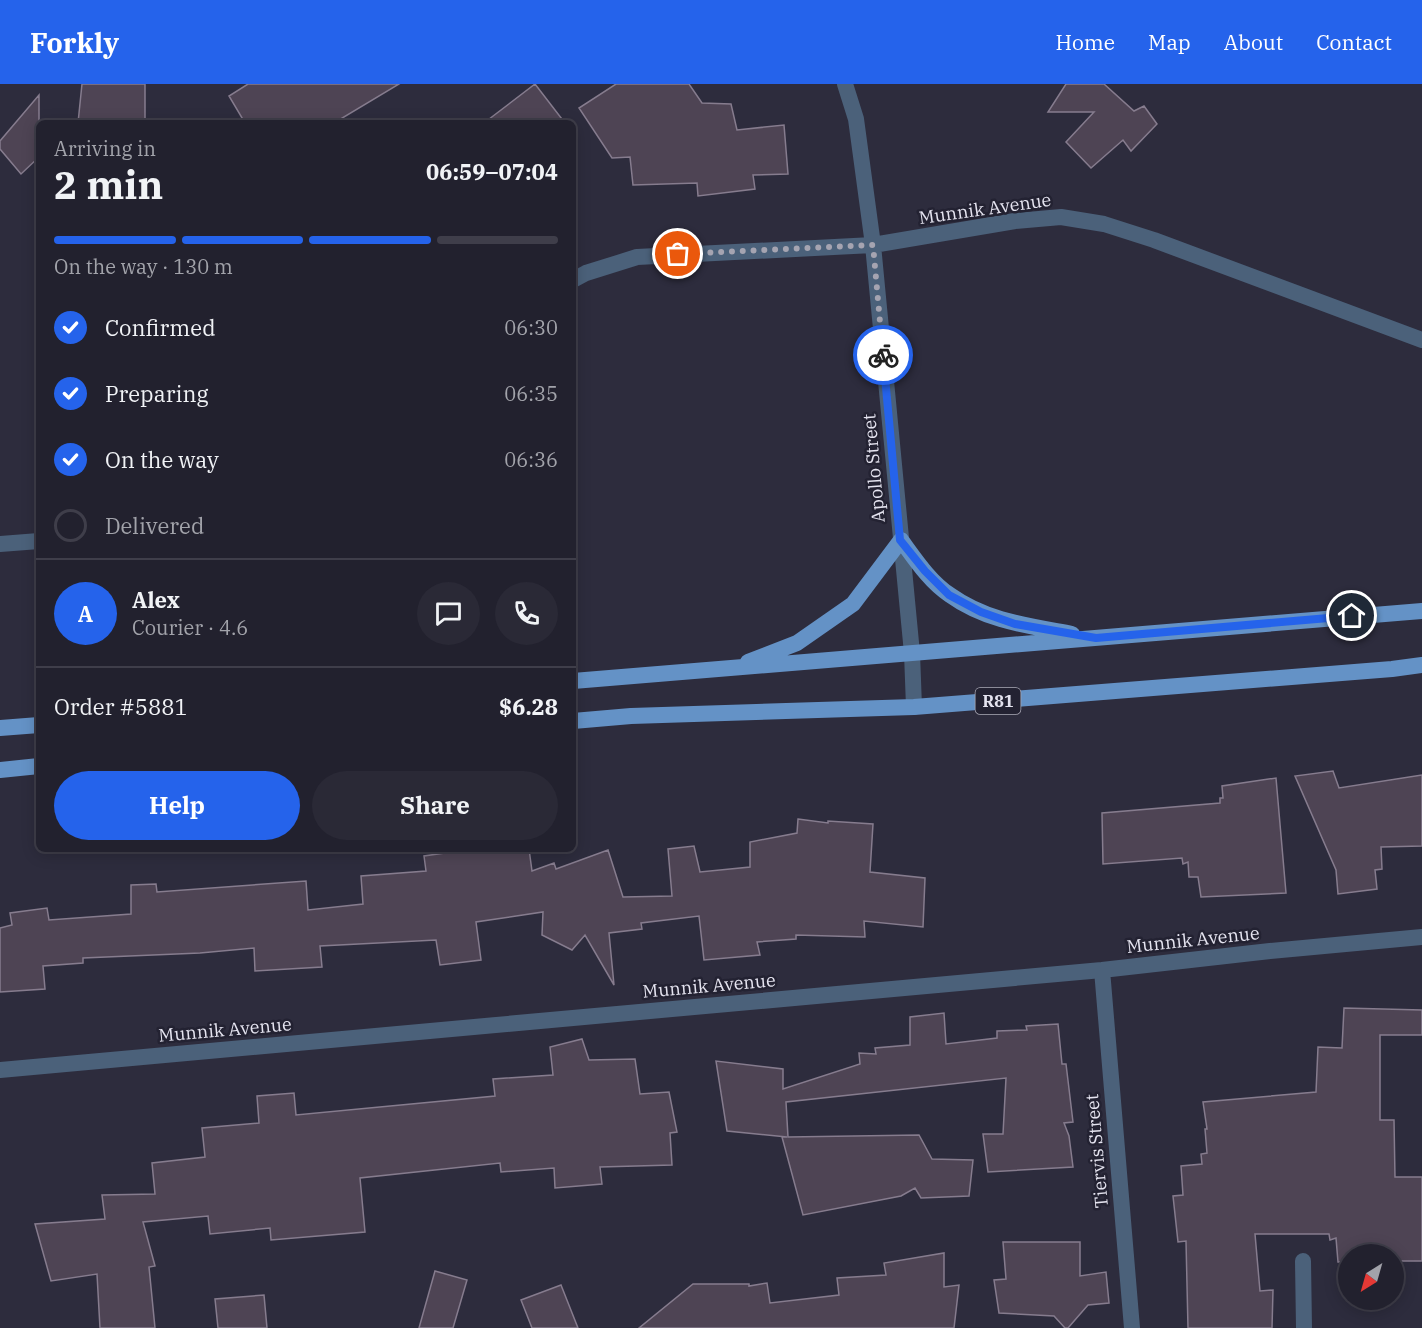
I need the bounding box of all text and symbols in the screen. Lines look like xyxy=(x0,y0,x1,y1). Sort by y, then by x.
text: Forkly xyxy=(30,24,119,61)
text: Home xyxy=(1055,28,1115,56)
text: Map xyxy=(1148,28,1191,56)
text: About xyxy=(1224,28,1283,56)
text: Contact xyxy=(1316,28,1392,56)
text: Arriving in xyxy=(54,135,156,162)
text: 06:59–07:04 xyxy=(426,157,558,186)
text: 2 min xyxy=(54,159,163,210)
street label: Munnik Avenue xyxy=(917,188,1053,229)
pin xyxy=(652,228,703,279)
icon: bag xyxy=(661,237,694,270)
text: On the way · 130 m xyxy=(54,253,233,280)
icon: check xyxy=(54,311,87,344)
text: Confirmed xyxy=(105,313,216,342)
text: 06:30 xyxy=(504,314,558,341)
courier xyxy=(853,325,913,385)
icon: bike xyxy=(867,339,900,372)
icon: check xyxy=(54,377,87,410)
text: Preparing xyxy=(105,379,209,408)
text: 06:35 xyxy=(504,380,558,407)
street label: Apollo Street xyxy=(857,413,890,523)
icon: check xyxy=(54,443,87,476)
text: On the way xyxy=(105,445,219,474)
text: 06:36 xyxy=(504,446,558,473)
text: Delivered xyxy=(105,511,204,540)
button: chat xyxy=(417,582,480,645)
button: phone xyxy=(495,582,558,645)
text: Alex xyxy=(132,585,180,614)
pin xyxy=(1326,590,1377,641)
text: A xyxy=(78,599,93,628)
icon: home xyxy=(1335,599,1368,632)
text: Courier · 4.6 xyxy=(132,614,248,641)
road number: R81 xyxy=(976,688,1020,714)
text: Order #5881 xyxy=(54,692,188,721)
text: $6.28 xyxy=(499,692,558,721)
button: Help xyxy=(54,771,300,840)
button: Share xyxy=(312,771,558,840)
street label: Munnik Avenue xyxy=(1125,921,1261,958)
street label: Munnik Avenue xyxy=(641,968,776,1003)
street label: Munnik Avenue xyxy=(157,1012,292,1047)
street label: Tiervis Street xyxy=(1080,1093,1113,1209)
north arrow xyxy=(1338,1244,1404,1310)
map controls xyxy=(1338,1244,1404,1310)

